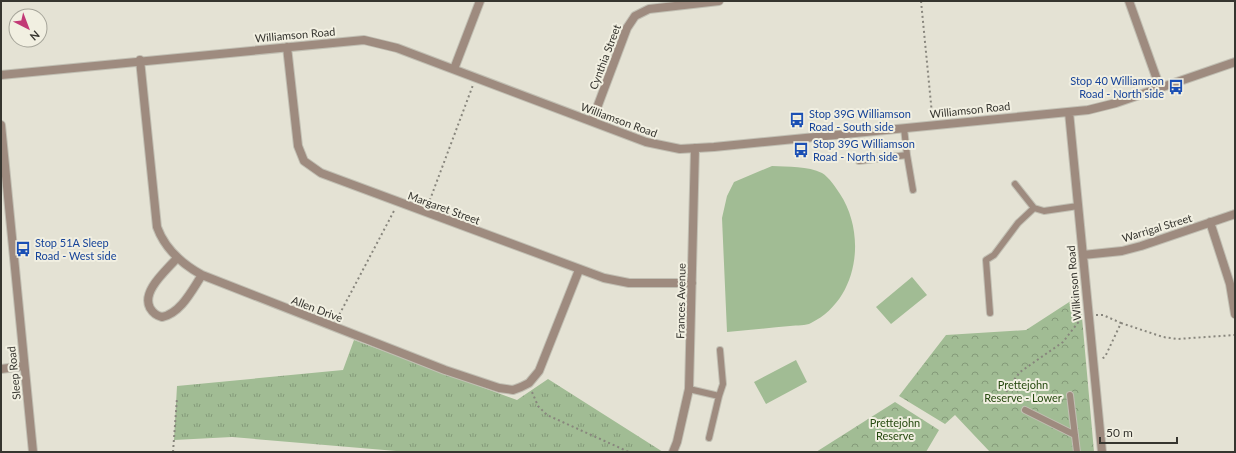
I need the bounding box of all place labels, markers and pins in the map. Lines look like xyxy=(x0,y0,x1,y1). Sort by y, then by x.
place label: Stop 40 Williamson Road - North side xyxy=(1070,74,1164,100)
bus stop icon: Stop 40 Williamson Road - North side xyxy=(1167,78,1185,96)
place label: Stop 39G Williamson Road - South side xyxy=(809,107,911,133)
bus stop icon: Stop 39G Williamson Road - South side xyxy=(788,111,806,129)
place label: Stop 39G Williamson Road - North side xyxy=(813,137,915,163)
bus stop icon: Stop 39G Williamson Road - North side xyxy=(792,141,810,159)
place label: Stop 51A Sleep Road - West side xyxy=(35,236,117,262)
bus stop icon: Stop 51A Sleep Road - West side xyxy=(14,240,32,258)

